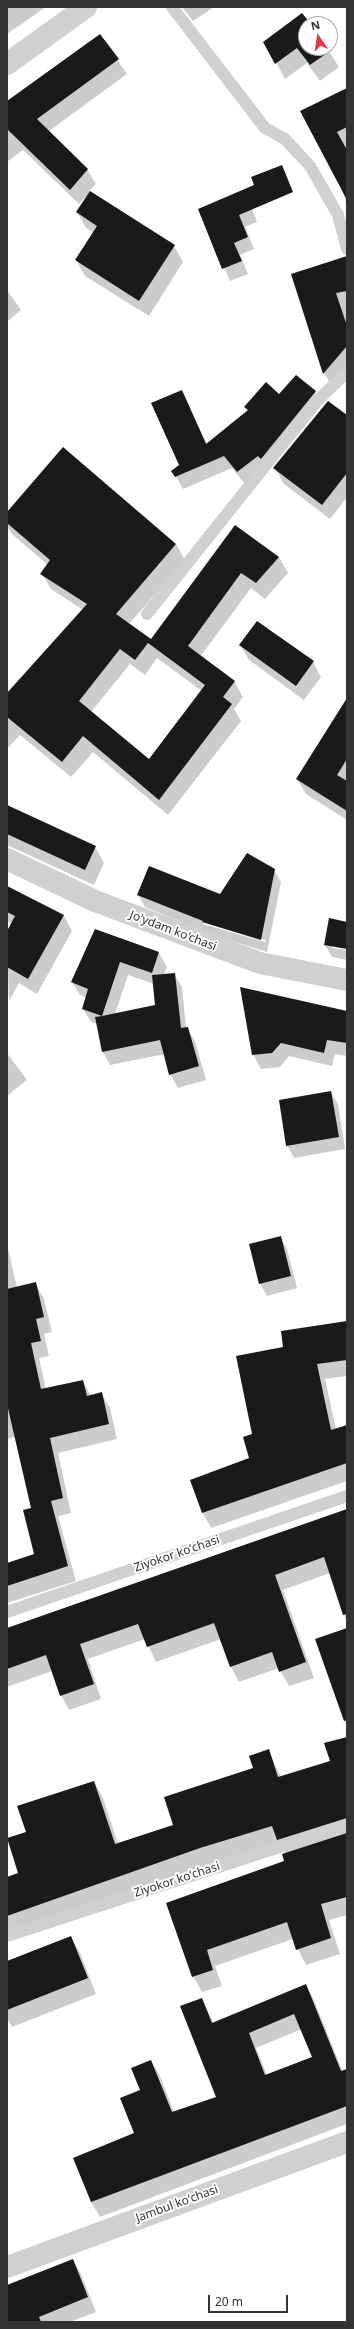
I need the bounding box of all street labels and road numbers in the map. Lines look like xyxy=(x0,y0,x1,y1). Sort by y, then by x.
street label: Jo'ydam ko'chasi xyxy=(127,908,219,954)
street label: Ziyokor koʻchasi xyxy=(132,1533,222,1575)
street label: Ziyokor koʻchasi xyxy=(132,1859,222,1901)
street label: Jambul koʻchasi xyxy=(134,2182,220,2226)

